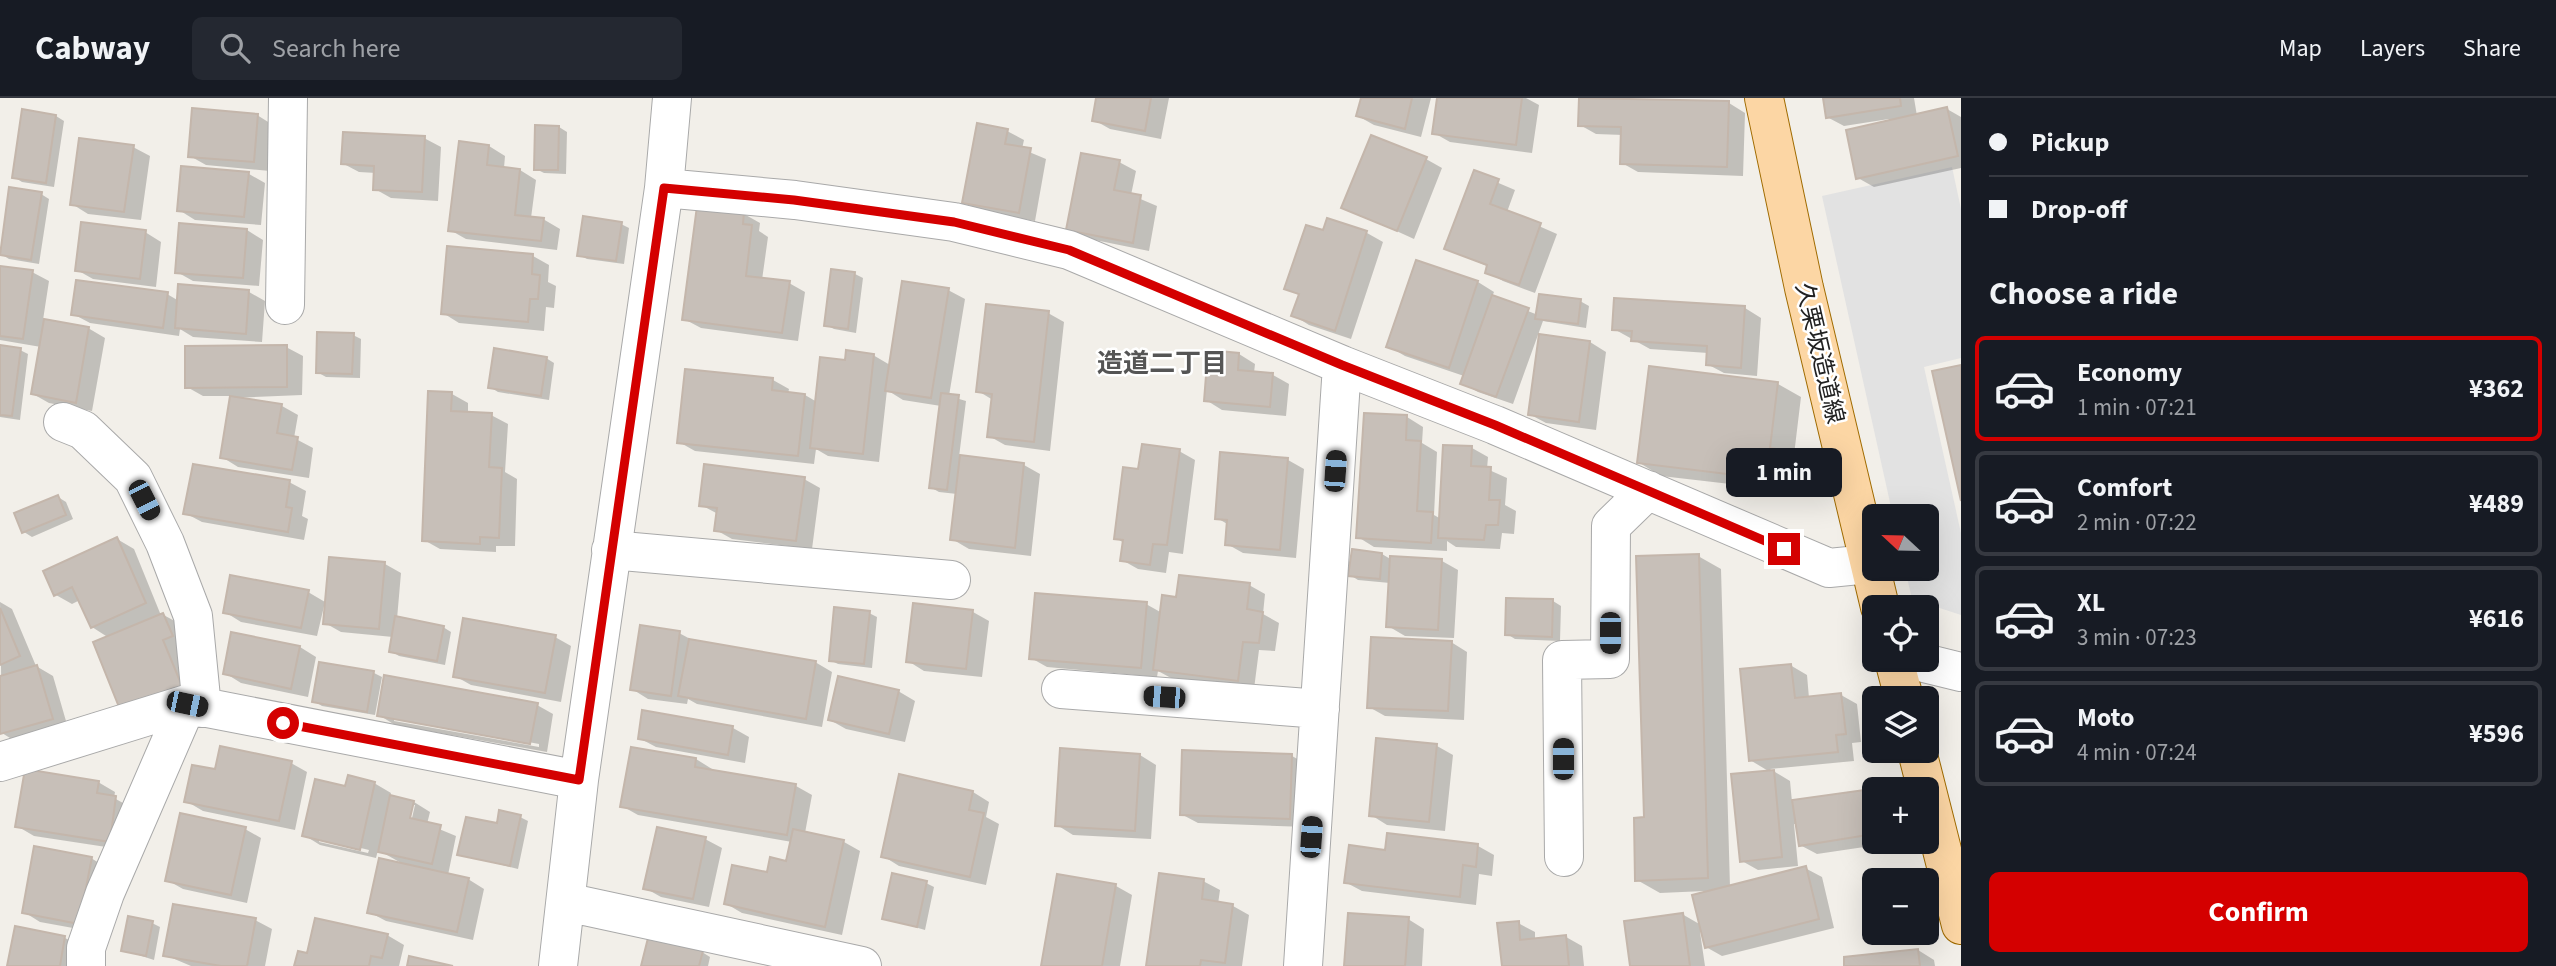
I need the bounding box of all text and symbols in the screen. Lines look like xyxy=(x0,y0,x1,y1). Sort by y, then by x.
search box xyxy=(192,17,682,80)
text: Cabway xyxy=(35,25,150,72)
icon: search xyxy=(216,29,254,67)
text: Search here xyxy=(272,30,400,67)
text: Map xyxy=(2279,31,2322,66)
text: Layers xyxy=(2360,31,2425,66)
text: Share xyxy=(2463,31,2521,66)
text: Pickup xyxy=(2031,124,2109,161)
text: Drop-off xyxy=(2031,191,2127,228)
text: Choose a ride xyxy=(1989,271,2178,317)
street label: 久栗坂造道線 xyxy=(1786,279,1853,427)
district label: 造道二丁目 xyxy=(1097,345,1227,382)
text: Economy xyxy=(2077,354,2182,391)
icon: car xyxy=(1993,357,2056,420)
text: ¥362 xyxy=(2469,370,2524,407)
text: 1 min · 07:21 xyxy=(2077,391,2197,424)
callout: 1 min xyxy=(1726,448,1842,496)
car xyxy=(1324,449,1347,493)
text: 1 min xyxy=(1756,456,1812,489)
text: Comfort xyxy=(2077,469,2172,506)
icon: car xyxy=(1993,472,2056,535)
car xyxy=(126,477,163,523)
text: ¥489 xyxy=(2469,485,2524,522)
north arrow xyxy=(1862,504,1939,581)
map controls xyxy=(1862,504,1939,945)
text: 2 min · 07:22 xyxy=(2077,506,2197,539)
route end xyxy=(1768,533,1800,565)
text: XL xyxy=(2077,584,2105,621)
icon: car xyxy=(1993,587,2056,650)
button: locate xyxy=(1862,595,1939,672)
text: ¥616 xyxy=(2469,600,2524,637)
car xyxy=(1600,612,1621,654)
text: 3 min · 07:23 xyxy=(2077,621,2197,654)
car xyxy=(1143,685,1186,709)
button: layers xyxy=(1862,686,1939,763)
car xyxy=(165,689,210,719)
text: Moto xyxy=(2077,699,2134,736)
icon: car xyxy=(1993,702,2056,765)
route start xyxy=(267,707,299,739)
text: ¥596 xyxy=(2469,715,2524,752)
text: 4 min · 07:24 xyxy=(2077,736,2197,769)
car xyxy=(1553,738,1574,780)
button: + xyxy=(1862,777,1939,854)
car xyxy=(1300,815,1323,859)
button: − xyxy=(1862,868,1939,945)
button: Confirm xyxy=(1989,872,2528,952)

